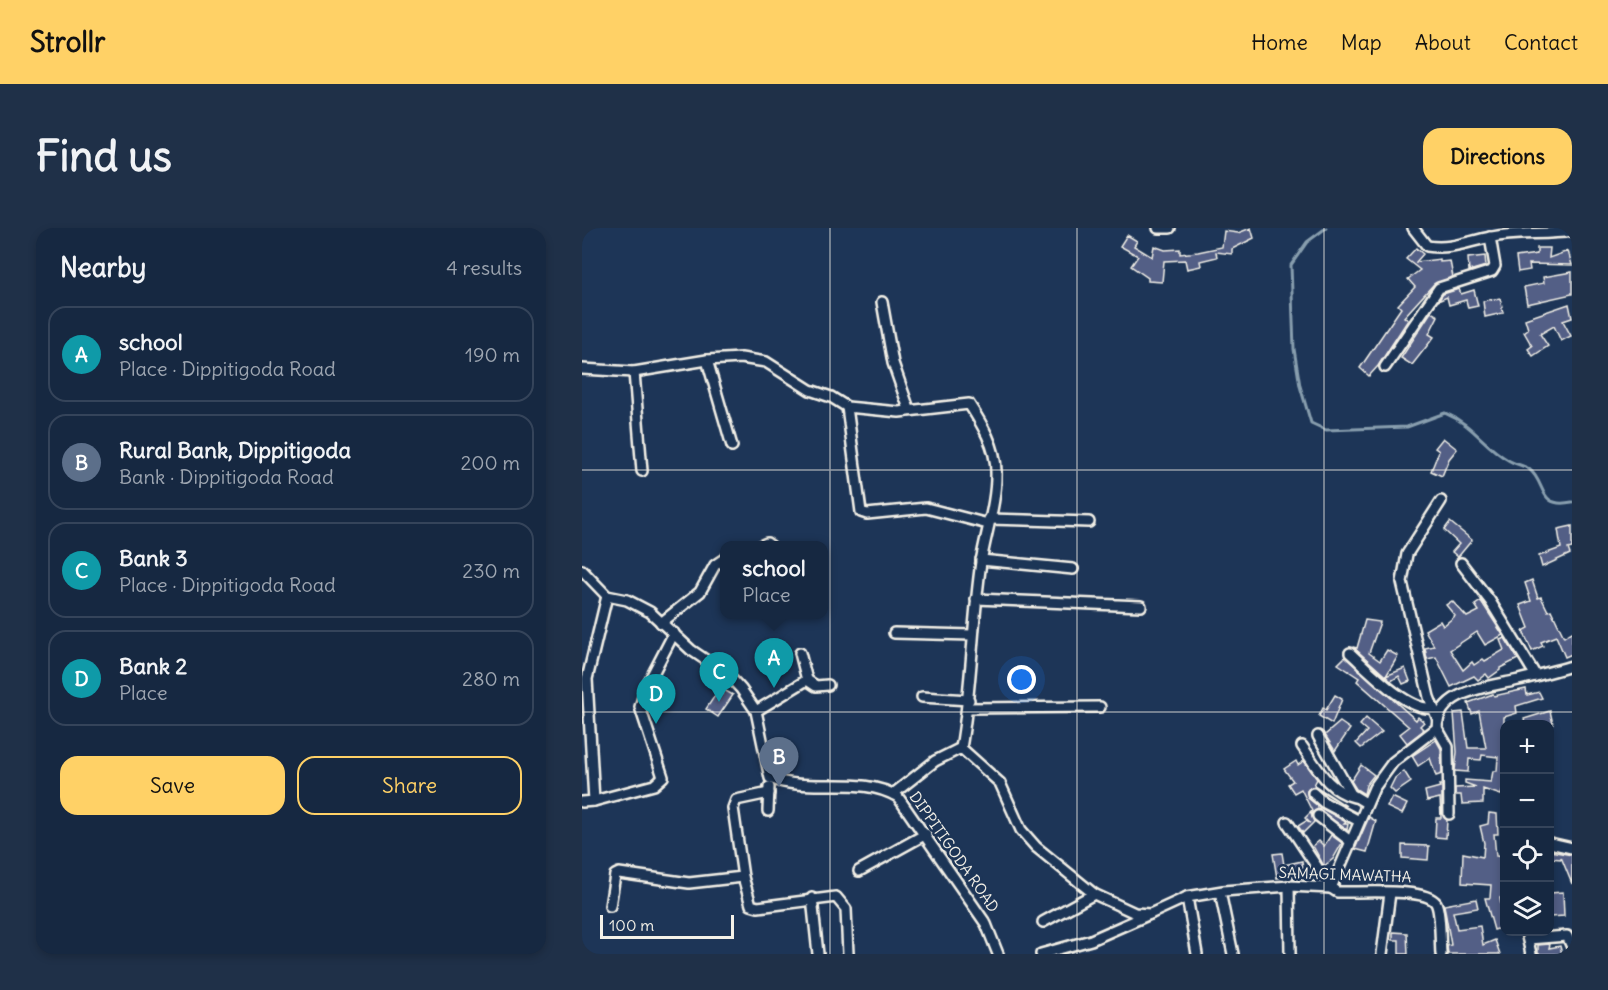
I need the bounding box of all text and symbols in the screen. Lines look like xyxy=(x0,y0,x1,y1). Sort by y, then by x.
text: Strollr xyxy=(30,24,105,60)
text: Home xyxy=(1251,29,1308,56)
text: Map xyxy=(1341,29,1382,56)
text: About xyxy=(1415,29,1471,56)
text: Contact xyxy=(1504,29,1578,56)
button: Directions xyxy=(1423,128,1572,185)
text: Find us xyxy=(36,130,172,182)
text: Nearby xyxy=(60,251,146,284)
text: 4 results xyxy=(446,255,522,280)
text: school xyxy=(119,328,183,356)
text: A xyxy=(75,342,88,367)
text: 190 m xyxy=(465,342,520,367)
text: Place · Dippitigoda Road xyxy=(119,356,336,381)
text: Rural Bank, Dippitigoda xyxy=(119,436,351,464)
text: B xyxy=(75,450,88,475)
text: 200 m xyxy=(460,450,520,475)
text: Bank · Dippitigoda Road xyxy=(119,464,334,489)
popup xyxy=(720,541,828,619)
text: Bank 3 xyxy=(119,544,188,572)
text: school xyxy=(742,554,806,582)
text: C xyxy=(75,558,88,583)
text: 230 m xyxy=(462,558,520,583)
text: Place · Dippitigoda Road xyxy=(119,572,336,597)
text: Place xyxy=(742,582,791,607)
pin: A xyxy=(754,638,794,688)
text: Bank 2 xyxy=(119,652,187,680)
pin: C xyxy=(700,652,738,702)
your location xyxy=(1007,665,1036,694)
text: D xyxy=(74,666,89,691)
text: 280 m xyxy=(462,666,520,691)
pin: D xyxy=(636,674,676,724)
text: Place xyxy=(119,680,167,705)
map controls xyxy=(1500,720,1554,936)
button: + xyxy=(1500,720,1554,774)
pin: B xyxy=(760,738,798,787)
button: Save xyxy=(60,756,285,815)
button: Share xyxy=(297,756,522,815)
button: − xyxy=(1500,774,1554,828)
street label: DIPPITIGODA ROAD xyxy=(906,788,1003,916)
button: locate xyxy=(1500,828,1554,882)
street label: SAMAGI MAWATHA xyxy=(1278,863,1412,886)
button: layers xyxy=(1500,882,1554,936)
scale bar xyxy=(600,912,734,940)
text: 100 m xyxy=(609,915,654,935)

